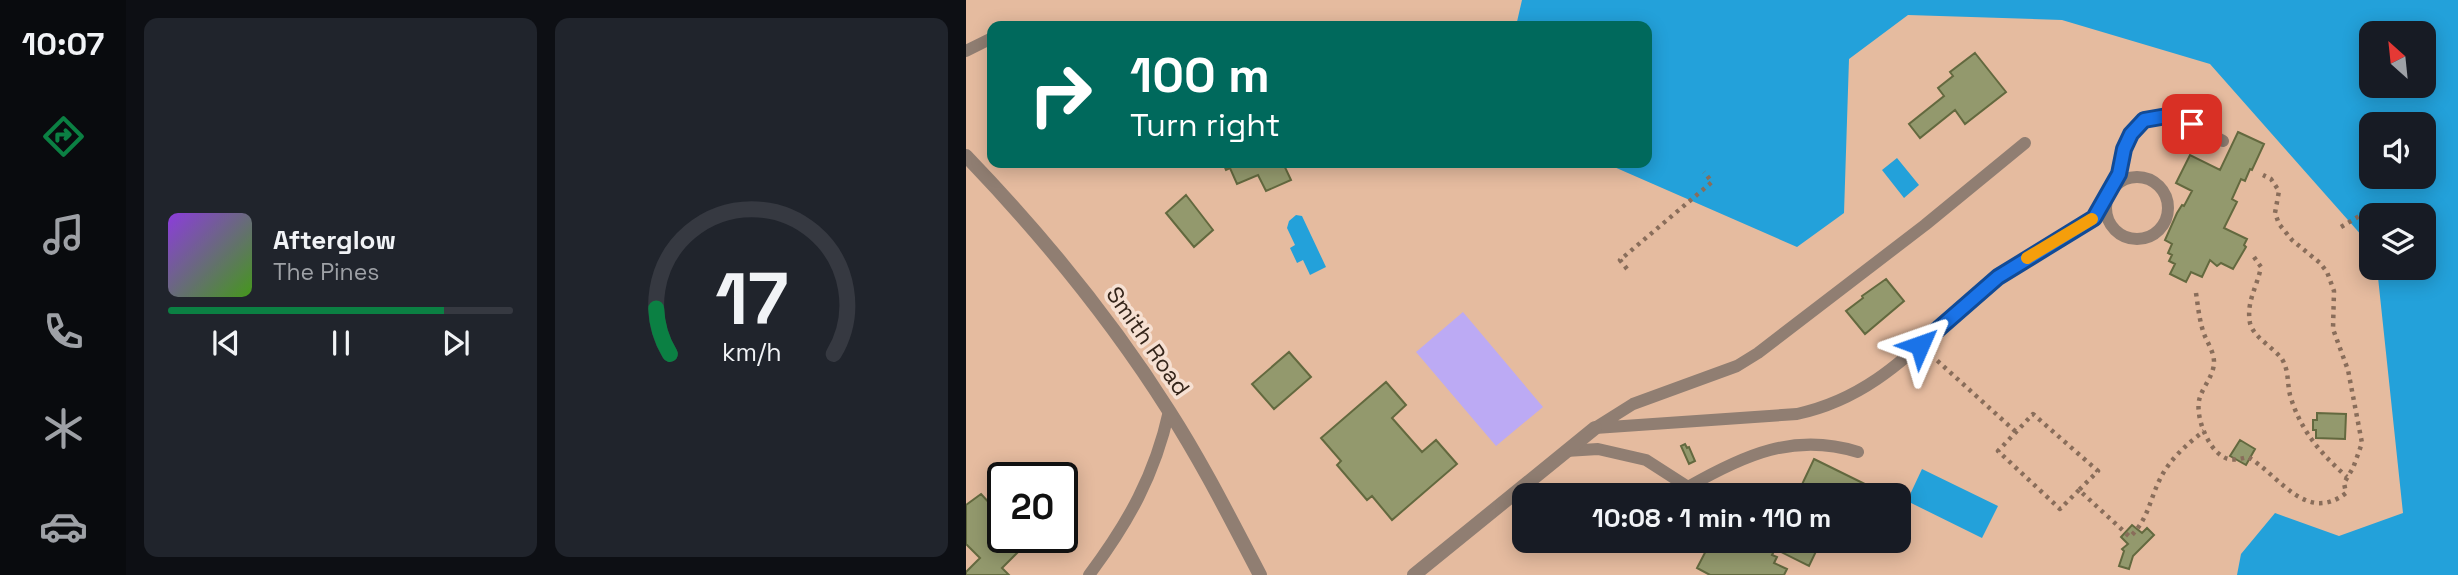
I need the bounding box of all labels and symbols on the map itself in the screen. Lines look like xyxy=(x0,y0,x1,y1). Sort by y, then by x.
north arrow xyxy=(2359,21,2436,98)
pin xyxy=(2162,94,2222,154)
street label: Smith Road xyxy=(1099,281,1197,401)
position arrow xyxy=(1883,308,1957,382)
speed limit sign: 20 xyxy=(987,462,1078,553)

